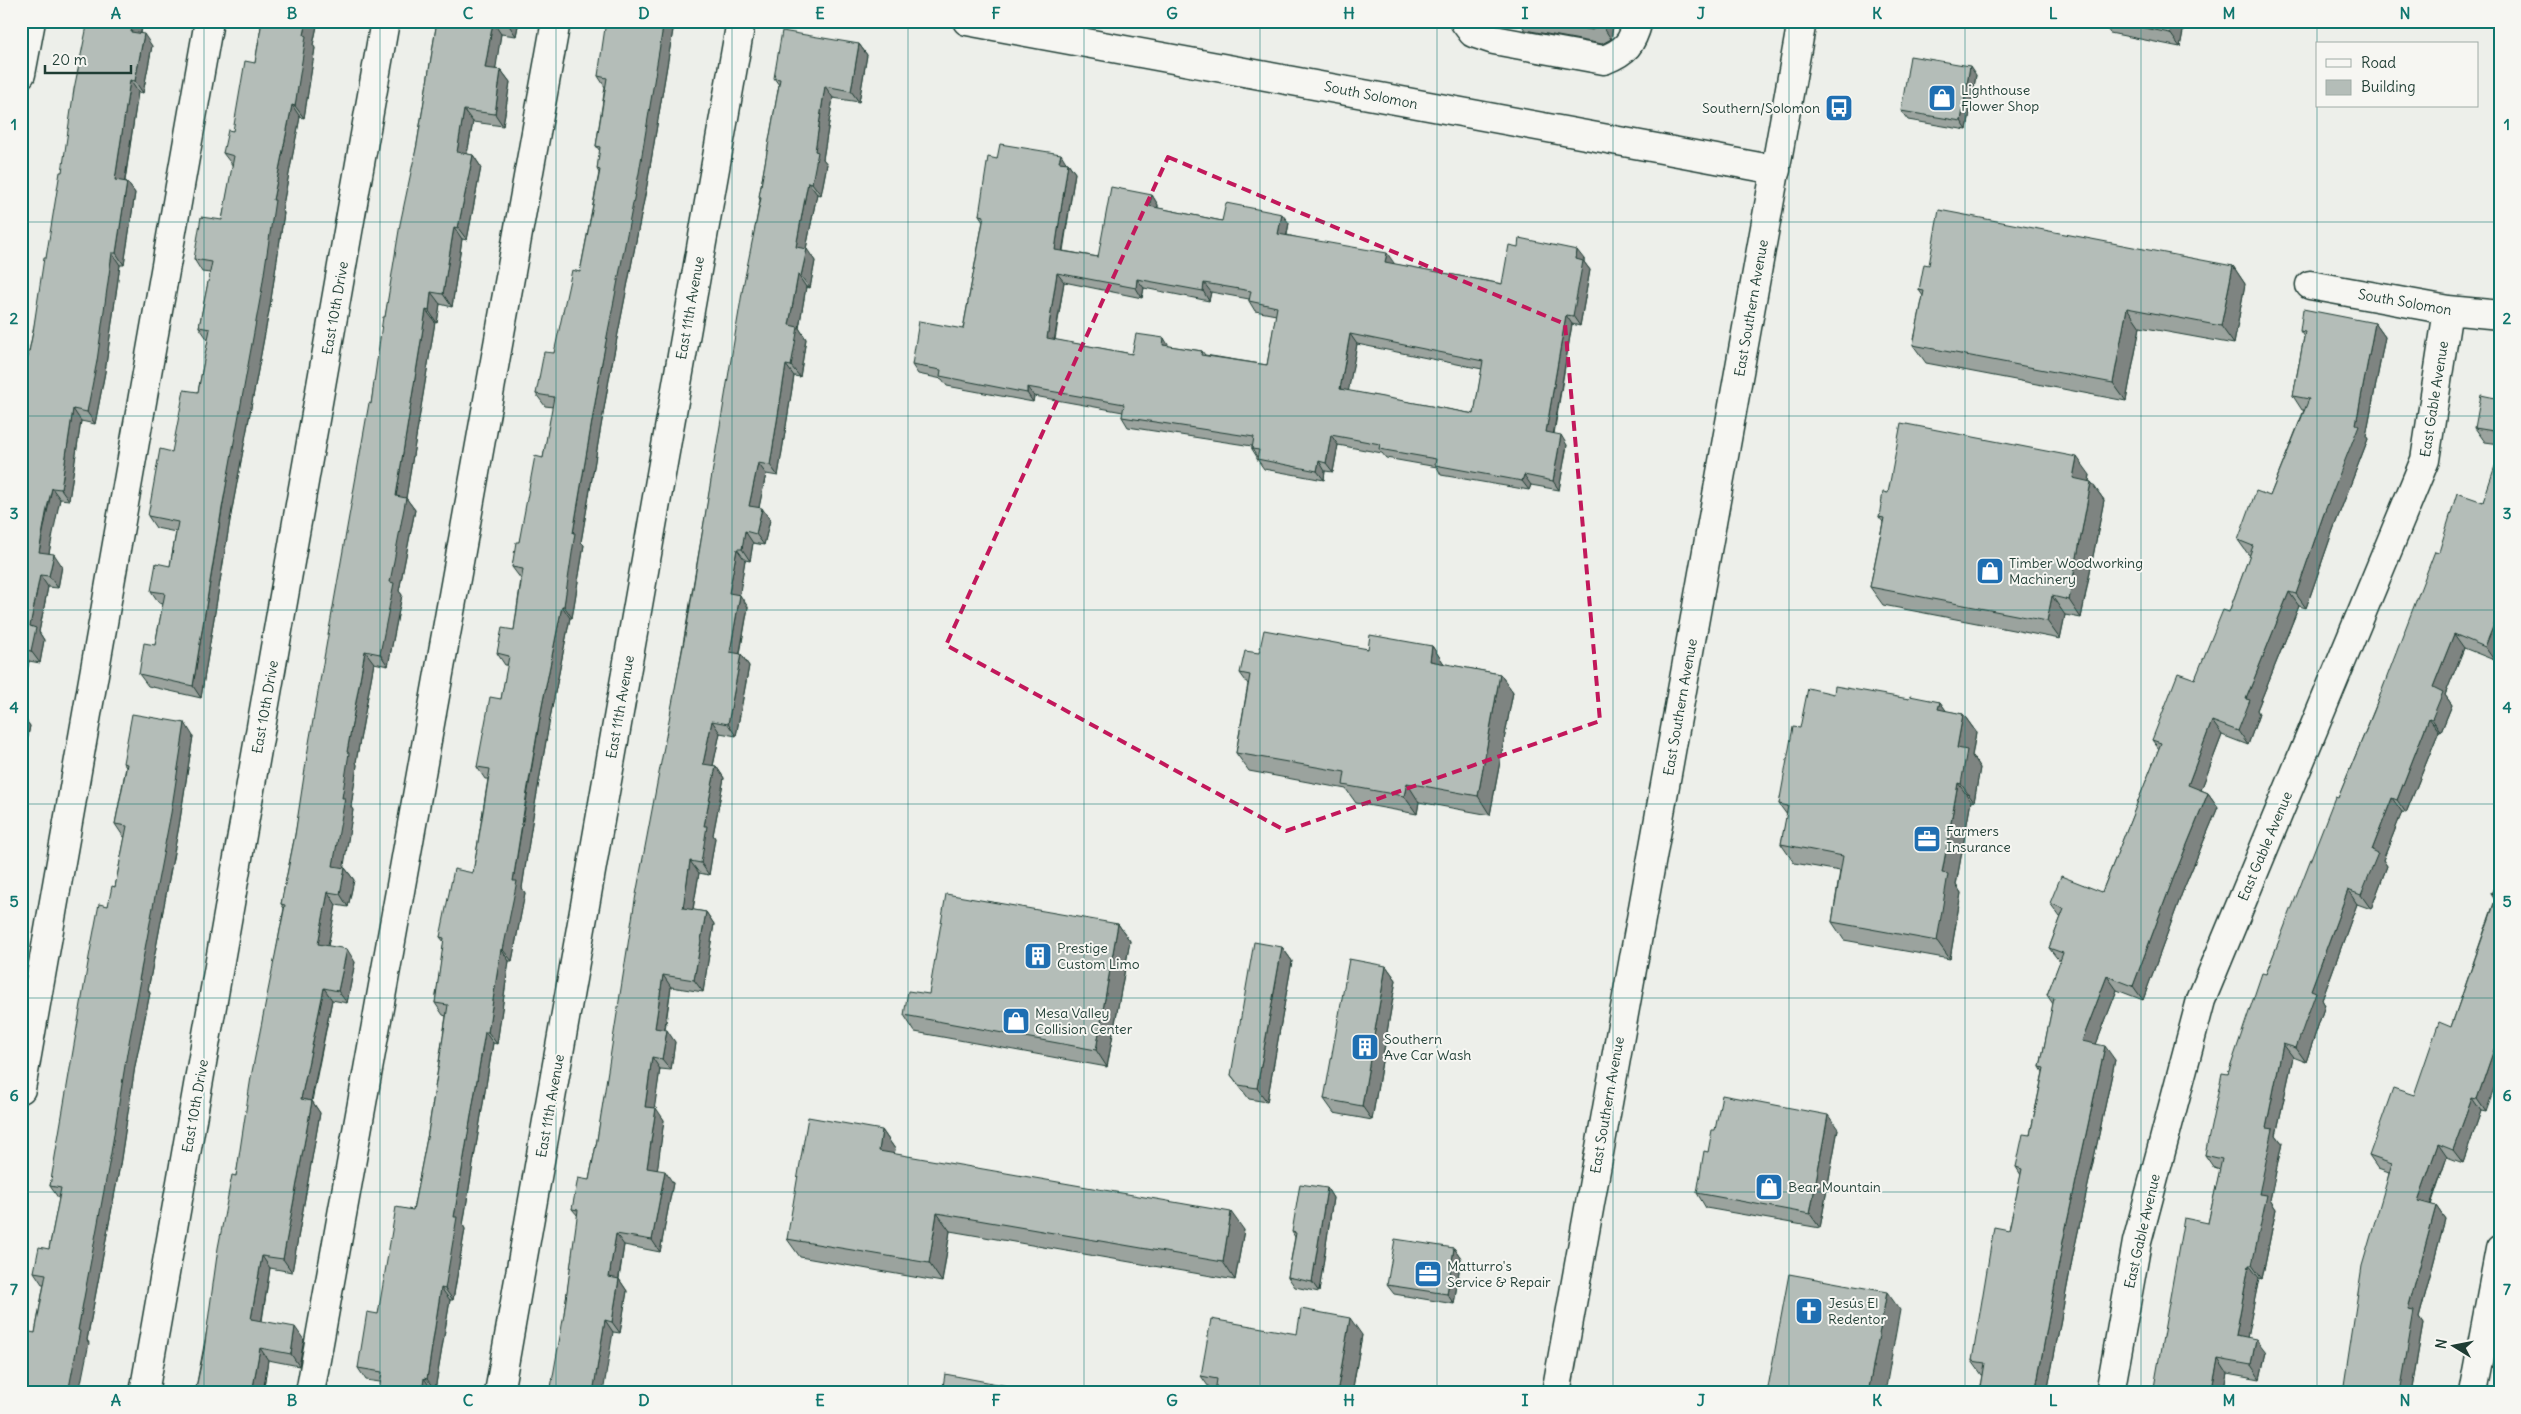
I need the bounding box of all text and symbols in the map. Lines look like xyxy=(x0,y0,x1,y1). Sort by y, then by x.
text: A xyxy=(111,3,121,23)
text: B xyxy=(287,3,298,23)
text: C xyxy=(463,3,474,23)
text: D xyxy=(638,3,650,23)
text: E xyxy=(815,3,825,23)
text: F xyxy=(991,3,1001,23)
text: G xyxy=(1166,3,1178,23)
text: H xyxy=(1343,3,1355,23)
text: I xyxy=(1522,3,1529,23)
text: J xyxy=(1697,3,1706,23)
text: K xyxy=(1872,3,1882,23)
text: L xyxy=(2049,3,2058,23)
text: M xyxy=(2223,3,2236,23)
text: N xyxy=(2399,3,2411,23)
scale bar xyxy=(45,42,131,74)
legend xyxy=(2316,42,2478,108)
text: 20 m xyxy=(52,50,87,69)
text: Road xyxy=(2361,53,2396,72)
street label: South Solomon xyxy=(1323,77,1419,113)
text: Building xyxy=(2361,77,2416,96)
place label: Lighthouse Flower Shop xyxy=(1961,81,2039,115)
shop icon: Lighthouse Flower Shop xyxy=(1927,83,1957,113)
bus stop icon: Southern/Solomon xyxy=(1824,93,1854,123)
place label: Southern/Solomon xyxy=(1702,99,1820,117)
text: 1 xyxy=(11,114,17,134)
text: 1 xyxy=(2504,114,2510,134)
street label: East Southern Avenue xyxy=(1730,238,1772,378)
street label: East 11th Avenue xyxy=(672,255,708,361)
street label: East 10th Drive xyxy=(318,260,352,356)
street label: South Solomon xyxy=(2357,285,2453,319)
text: 2 xyxy=(10,308,19,328)
text: 2 xyxy=(2503,308,2512,328)
street label: East Gable Avenue xyxy=(2416,340,2452,458)
text: 3 xyxy=(9,503,19,523)
text: 3 xyxy=(2502,503,2512,523)
place label: Timber Woodworking Machinery xyxy=(2009,554,2143,588)
shop icon: Timber Woodworking Machinery xyxy=(1975,556,2005,586)
street label: East Southern Avenue xyxy=(1659,637,1701,777)
street label: East 11th Avenue xyxy=(602,654,638,760)
street label: East 10th Drive xyxy=(248,659,282,755)
text: 4 xyxy=(9,697,19,717)
text: 4 xyxy=(2502,697,2512,717)
street label: East Gable Avenue xyxy=(2234,789,2296,903)
place label: Farmers Insurance xyxy=(1946,822,2011,856)
office icon: Farmers Insurance xyxy=(1912,824,1942,854)
text: 5 xyxy=(9,891,19,911)
text: 5 xyxy=(2502,891,2512,911)
place label: Prestige Custom Limo xyxy=(1057,939,1140,973)
building icon: Prestige Custom Limo xyxy=(1023,941,1053,971)
place label: Mesa Valley Collision Center xyxy=(1035,1004,1133,1038)
shop icon: Mesa Valley Collision Center xyxy=(1001,1006,1031,1036)
place label: Southern Ave Car Wash xyxy=(1384,1030,1471,1064)
building icon: Southern Ave Car Wash xyxy=(1350,1032,1380,1062)
street label: East Southern Avenue xyxy=(1586,1035,1628,1175)
street label: East 11th Avenue xyxy=(532,1053,568,1159)
street label: East 10th Drive xyxy=(178,1058,212,1154)
text: 6 xyxy=(9,1085,19,1105)
text: 6 xyxy=(2502,1085,2512,1105)
shop icon: Bear Mountain xyxy=(1754,1172,1784,1202)
street label: East Gable Avenue xyxy=(2120,1172,2164,1290)
place label: Bear Mountain xyxy=(1788,1178,1881,1196)
place label: Matturro's Service & Repair xyxy=(1447,1257,1551,1291)
office icon: Matturro's Service & Repair xyxy=(1413,1259,1443,1289)
text: 7 xyxy=(10,1279,18,1299)
text: 7 xyxy=(2503,1279,2511,1299)
place label: Jesús El Redentor xyxy=(1828,1294,1886,1328)
church icon: Jesús El Redentor xyxy=(1794,1296,1824,1326)
north arrow xyxy=(2428,1322,2478,1372)
text: N xyxy=(2431,1337,2451,1350)
text: A xyxy=(111,1390,121,1410)
text: B xyxy=(287,1390,298,1410)
text: C xyxy=(463,1390,474,1410)
text: D xyxy=(638,1390,650,1410)
text: E xyxy=(815,1390,825,1410)
text: F xyxy=(991,1390,1001,1410)
text: G xyxy=(1166,1390,1178,1410)
text: H xyxy=(1343,1390,1355,1410)
text: I xyxy=(1522,1390,1529,1410)
text: J xyxy=(1697,1390,1706,1410)
text: K xyxy=(1872,1390,1882,1410)
text: L xyxy=(2049,1390,2058,1410)
text: M xyxy=(2223,1390,2236,1410)
text: N xyxy=(2399,1390,2411,1410)

